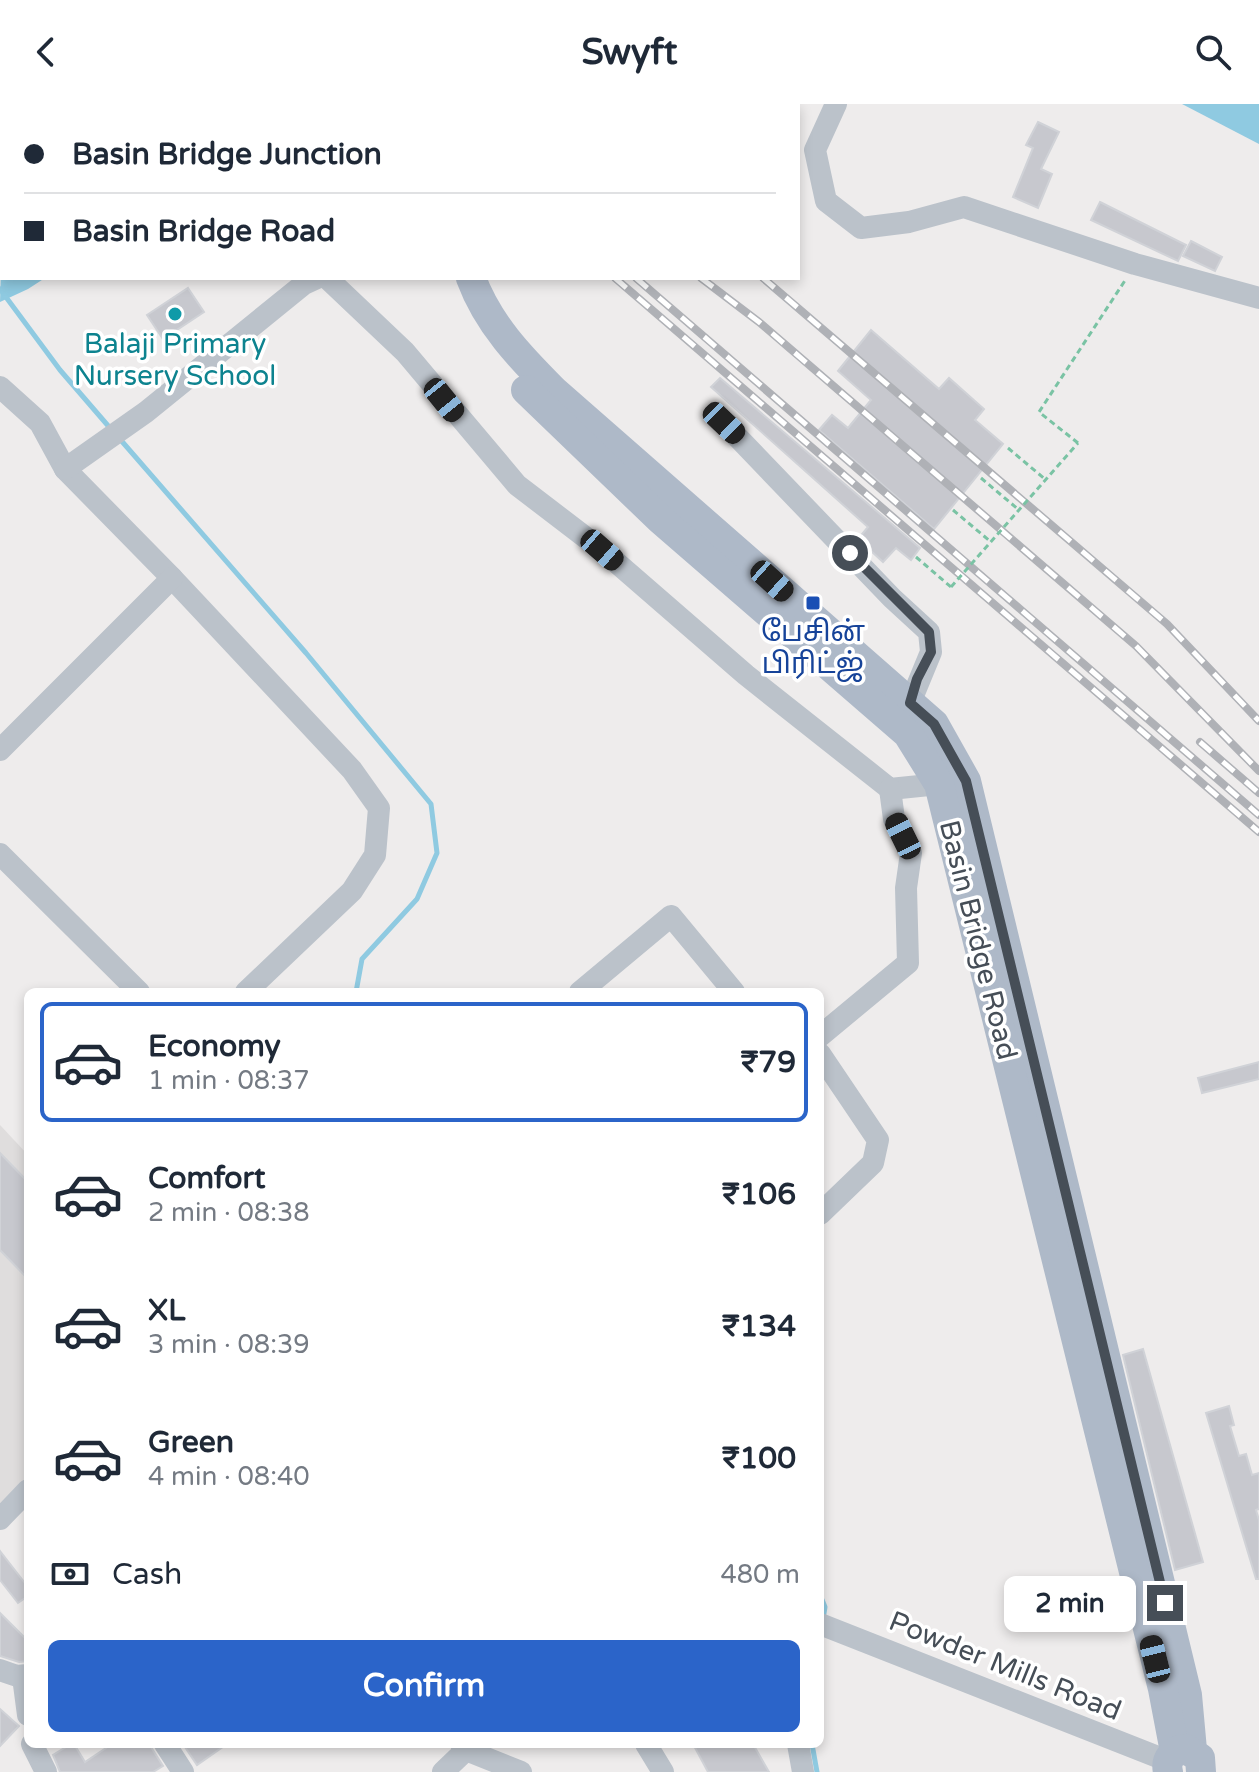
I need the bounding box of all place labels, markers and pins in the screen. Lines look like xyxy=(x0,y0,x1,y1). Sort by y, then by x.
marker: Balaji Primary Nursery School xyxy=(166,305,184,323)
place label: Balaji Primary Nursery School xyxy=(74,327,276,393)
marker: பேசின் பிரிட்ஜ் xyxy=(804,594,822,612)
place label: பேசின் பிரிட்ஜ் xyxy=(761,615,865,682)

